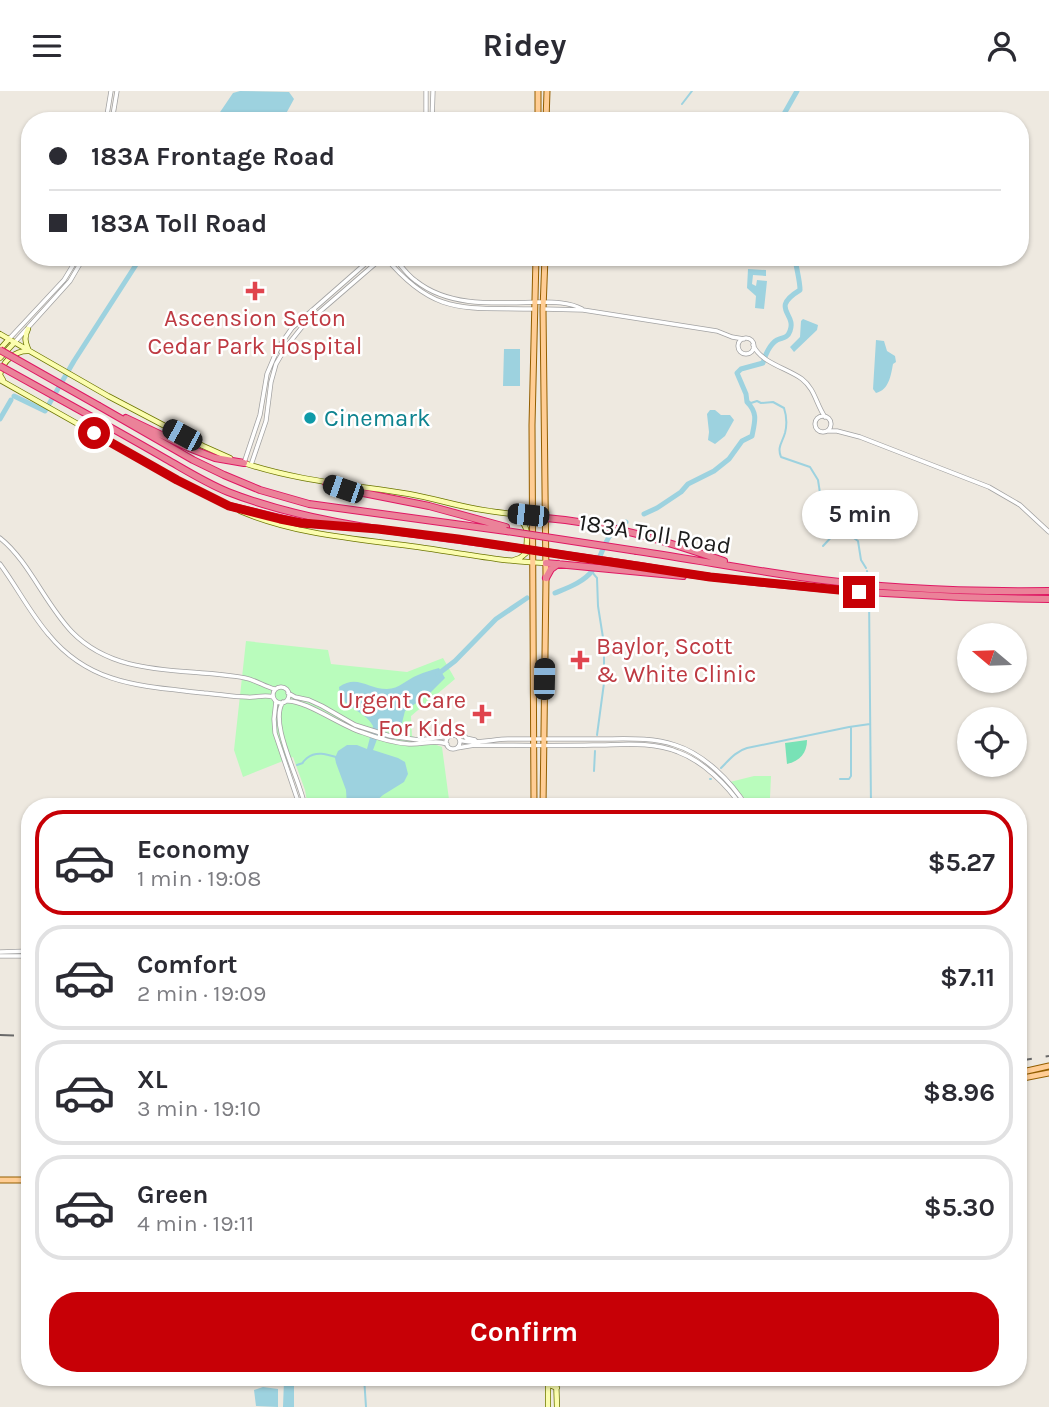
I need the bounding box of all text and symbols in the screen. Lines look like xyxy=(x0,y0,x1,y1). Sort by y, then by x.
icon: menu xyxy=(28,27,66,65)
text: Ridey xyxy=(483,27,566,64)
icon: person xyxy=(983,27,1021,65)
text: 183A Frontage Road xyxy=(91,141,335,172)
text: 183A Toll Road xyxy=(91,208,267,239)
marker: Ascension Seton Cedar Park Hospital xyxy=(245,281,265,301)
place label: Ascension Seton Cedar Park Hospital xyxy=(147,304,363,360)
place label: Cinemark xyxy=(324,404,431,432)
marker: Cinemark xyxy=(302,410,318,426)
car xyxy=(159,416,206,454)
route start xyxy=(78,417,110,449)
car xyxy=(320,472,367,506)
callout: 5 min xyxy=(801,491,917,539)
text: 5 min xyxy=(829,501,891,528)
car xyxy=(507,502,550,528)
street label: 183A Toll Road xyxy=(577,508,733,560)
route end xyxy=(843,576,875,608)
north arrow xyxy=(957,623,1027,693)
map controls xyxy=(957,623,1027,777)
place label: Baylor, Scott & White Clinic xyxy=(596,632,756,688)
marker: Baylor, Scott & White Clinic xyxy=(570,650,590,670)
car xyxy=(534,658,555,700)
place label: Urgent Care For Kids xyxy=(338,686,466,742)
marker: Urgent Care For Kids xyxy=(472,704,492,724)
button: locate xyxy=(957,707,1027,777)
icon: car xyxy=(53,831,116,894)
text: Economy xyxy=(137,834,249,865)
text: $5.27 xyxy=(928,847,995,878)
text: 1 min · 19:08 xyxy=(137,865,261,892)
icon: car xyxy=(53,946,116,1009)
text: Comfort xyxy=(137,949,238,980)
text: $7.11 xyxy=(940,962,995,993)
text: 2 min · 19:09 xyxy=(137,980,266,1007)
icon: car xyxy=(53,1061,116,1124)
text: XL xyxy=(137,1064,168,1095)
text: $8.96 xyxy=(923,1077,995,1108)
text: 3 min · 19:10 xyxy=(137,1095,261,1122)
icon: car xyxy=(53,1176,116,1239)
text: Green xyxy=(137,1179,209,1210)
text: $5.30 xyxy=(924,1192,995,1223)
text: 4 min · 19:11 xyxy=(137,1210,254,1237)
button: Confirm xyxy=(49,1292,999,1372)

